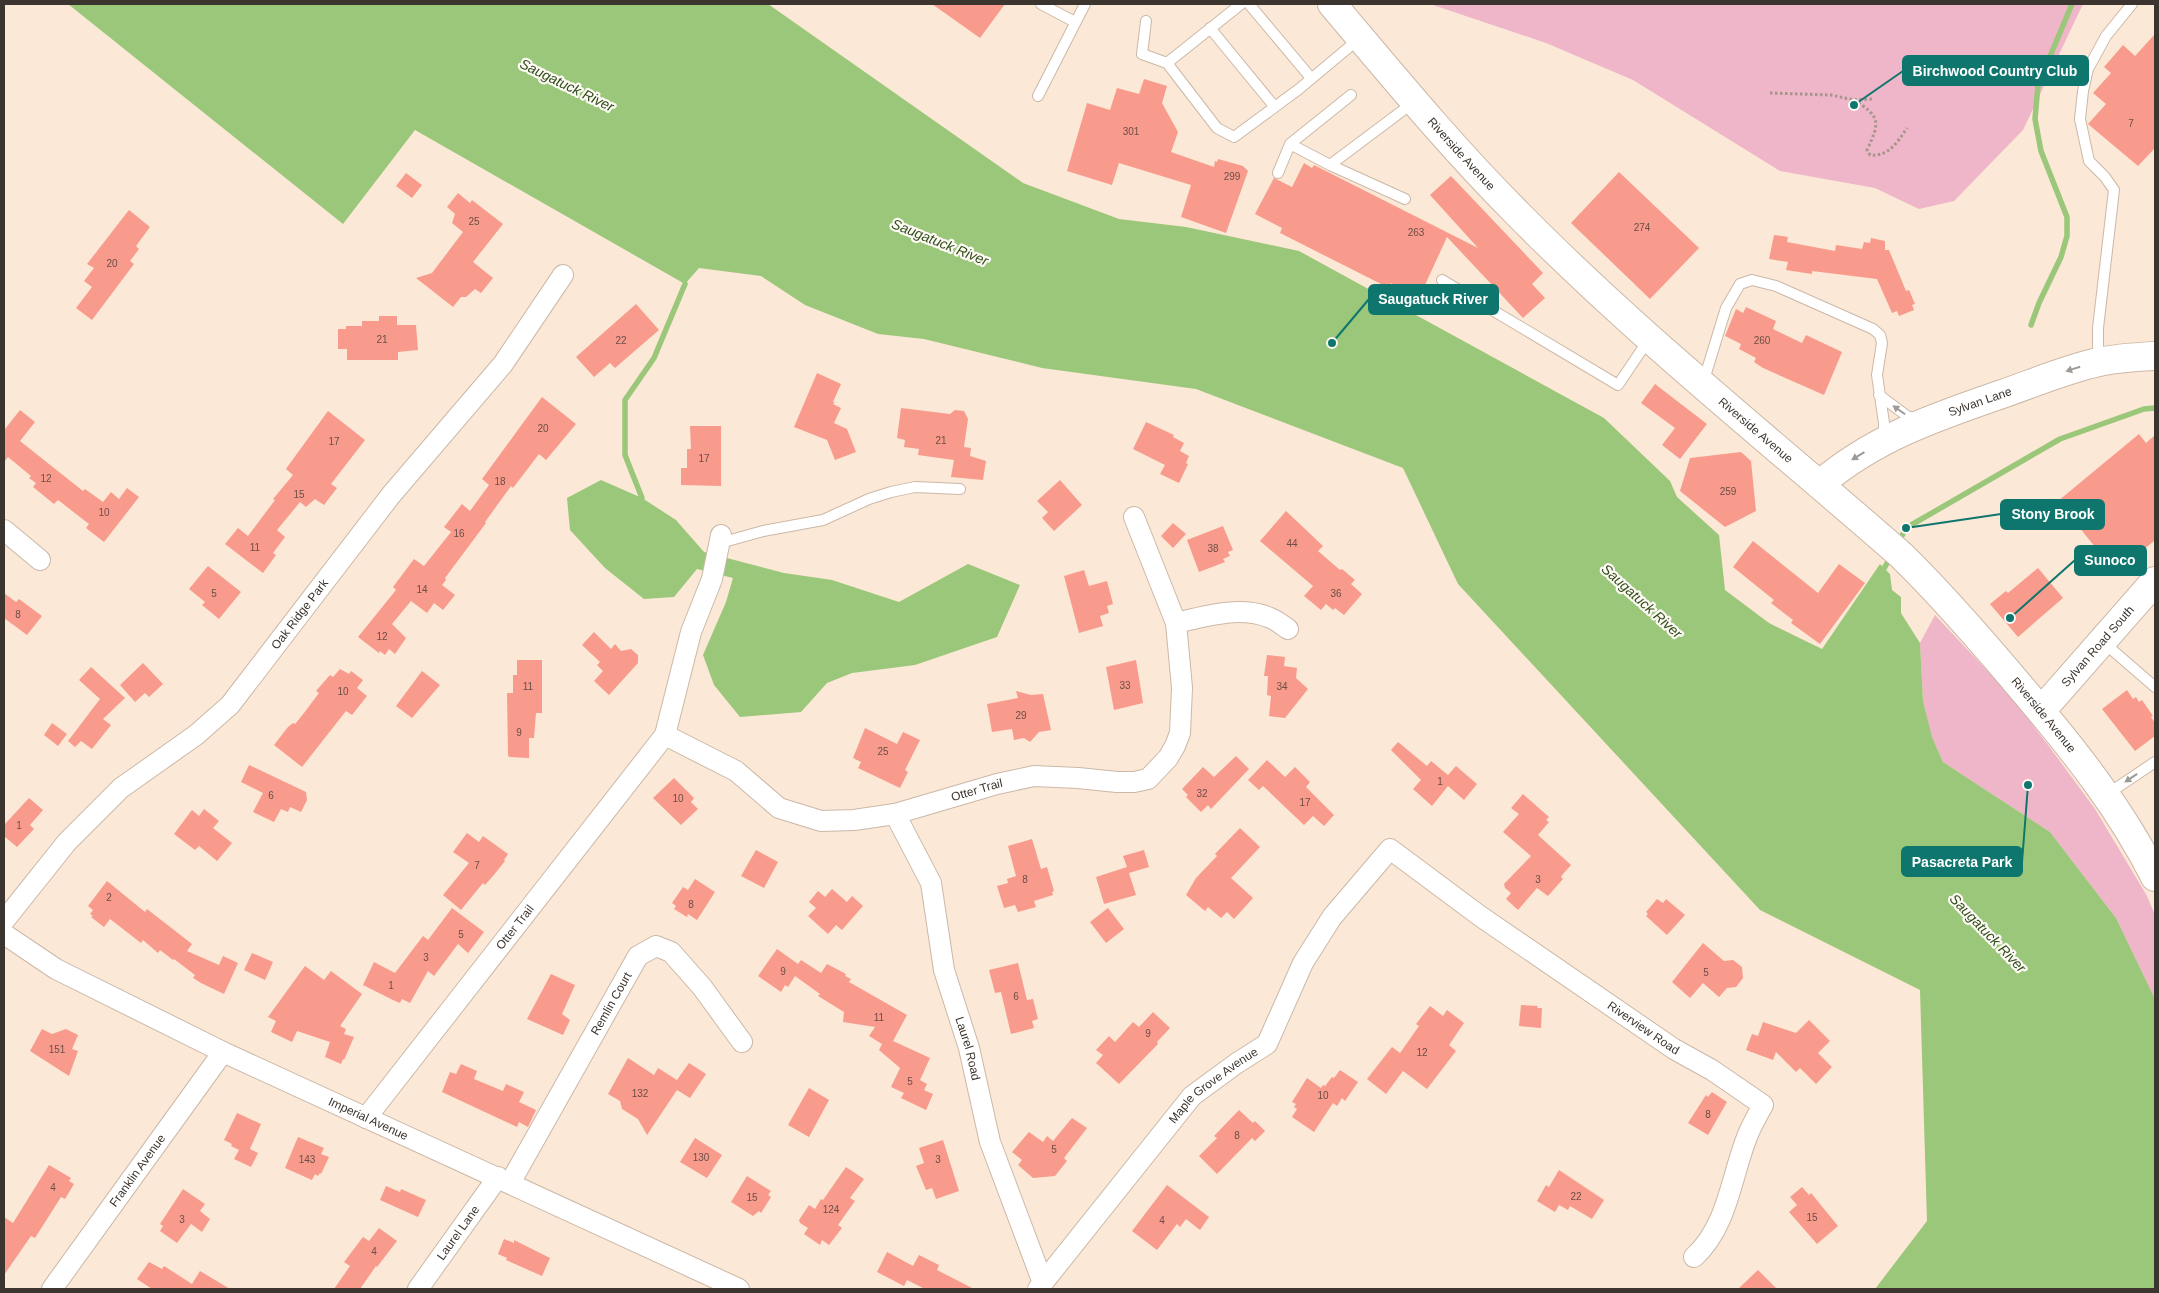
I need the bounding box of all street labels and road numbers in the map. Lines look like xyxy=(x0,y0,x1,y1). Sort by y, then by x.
street label: Riverside Avenue xyxy=(1425,115,1498,193)
street label: Sylvan Lane xyxy=(1946,384,2014,419)
street label: Riverside Avenue xyxy=(1716,395,1796,466)
street label: Oak Ridge Park xyxy=(268,575,332,652)
street label: Sylvan Road South xyxy=(2059,603,2137,690)
street label: Riverside Avenue xyxy=(2009,674,2079,756)
street label: Otter Trail xyxy=(949,776,1004,804)
street label: Otter Trail xyxy=(493,902,537,952)
street label: Remlin Court xyxy=(588,969,635,1038)
street label: Riverview Road xyxy=(1605,998,1682,1058)
street label: Laurel Road xyxy=(952,1015,983,1082)
street label: Maple Grove Avenue xyxy=(1166,1044,1261,1126)
street label: Imperial Avenue xyxy=(326,1094,411,1143)
street label: Franklin Avenue xyxy=(107,1131,168,1210)
street label: Laurel Lane xyxy=(434,1203,482,1263)

